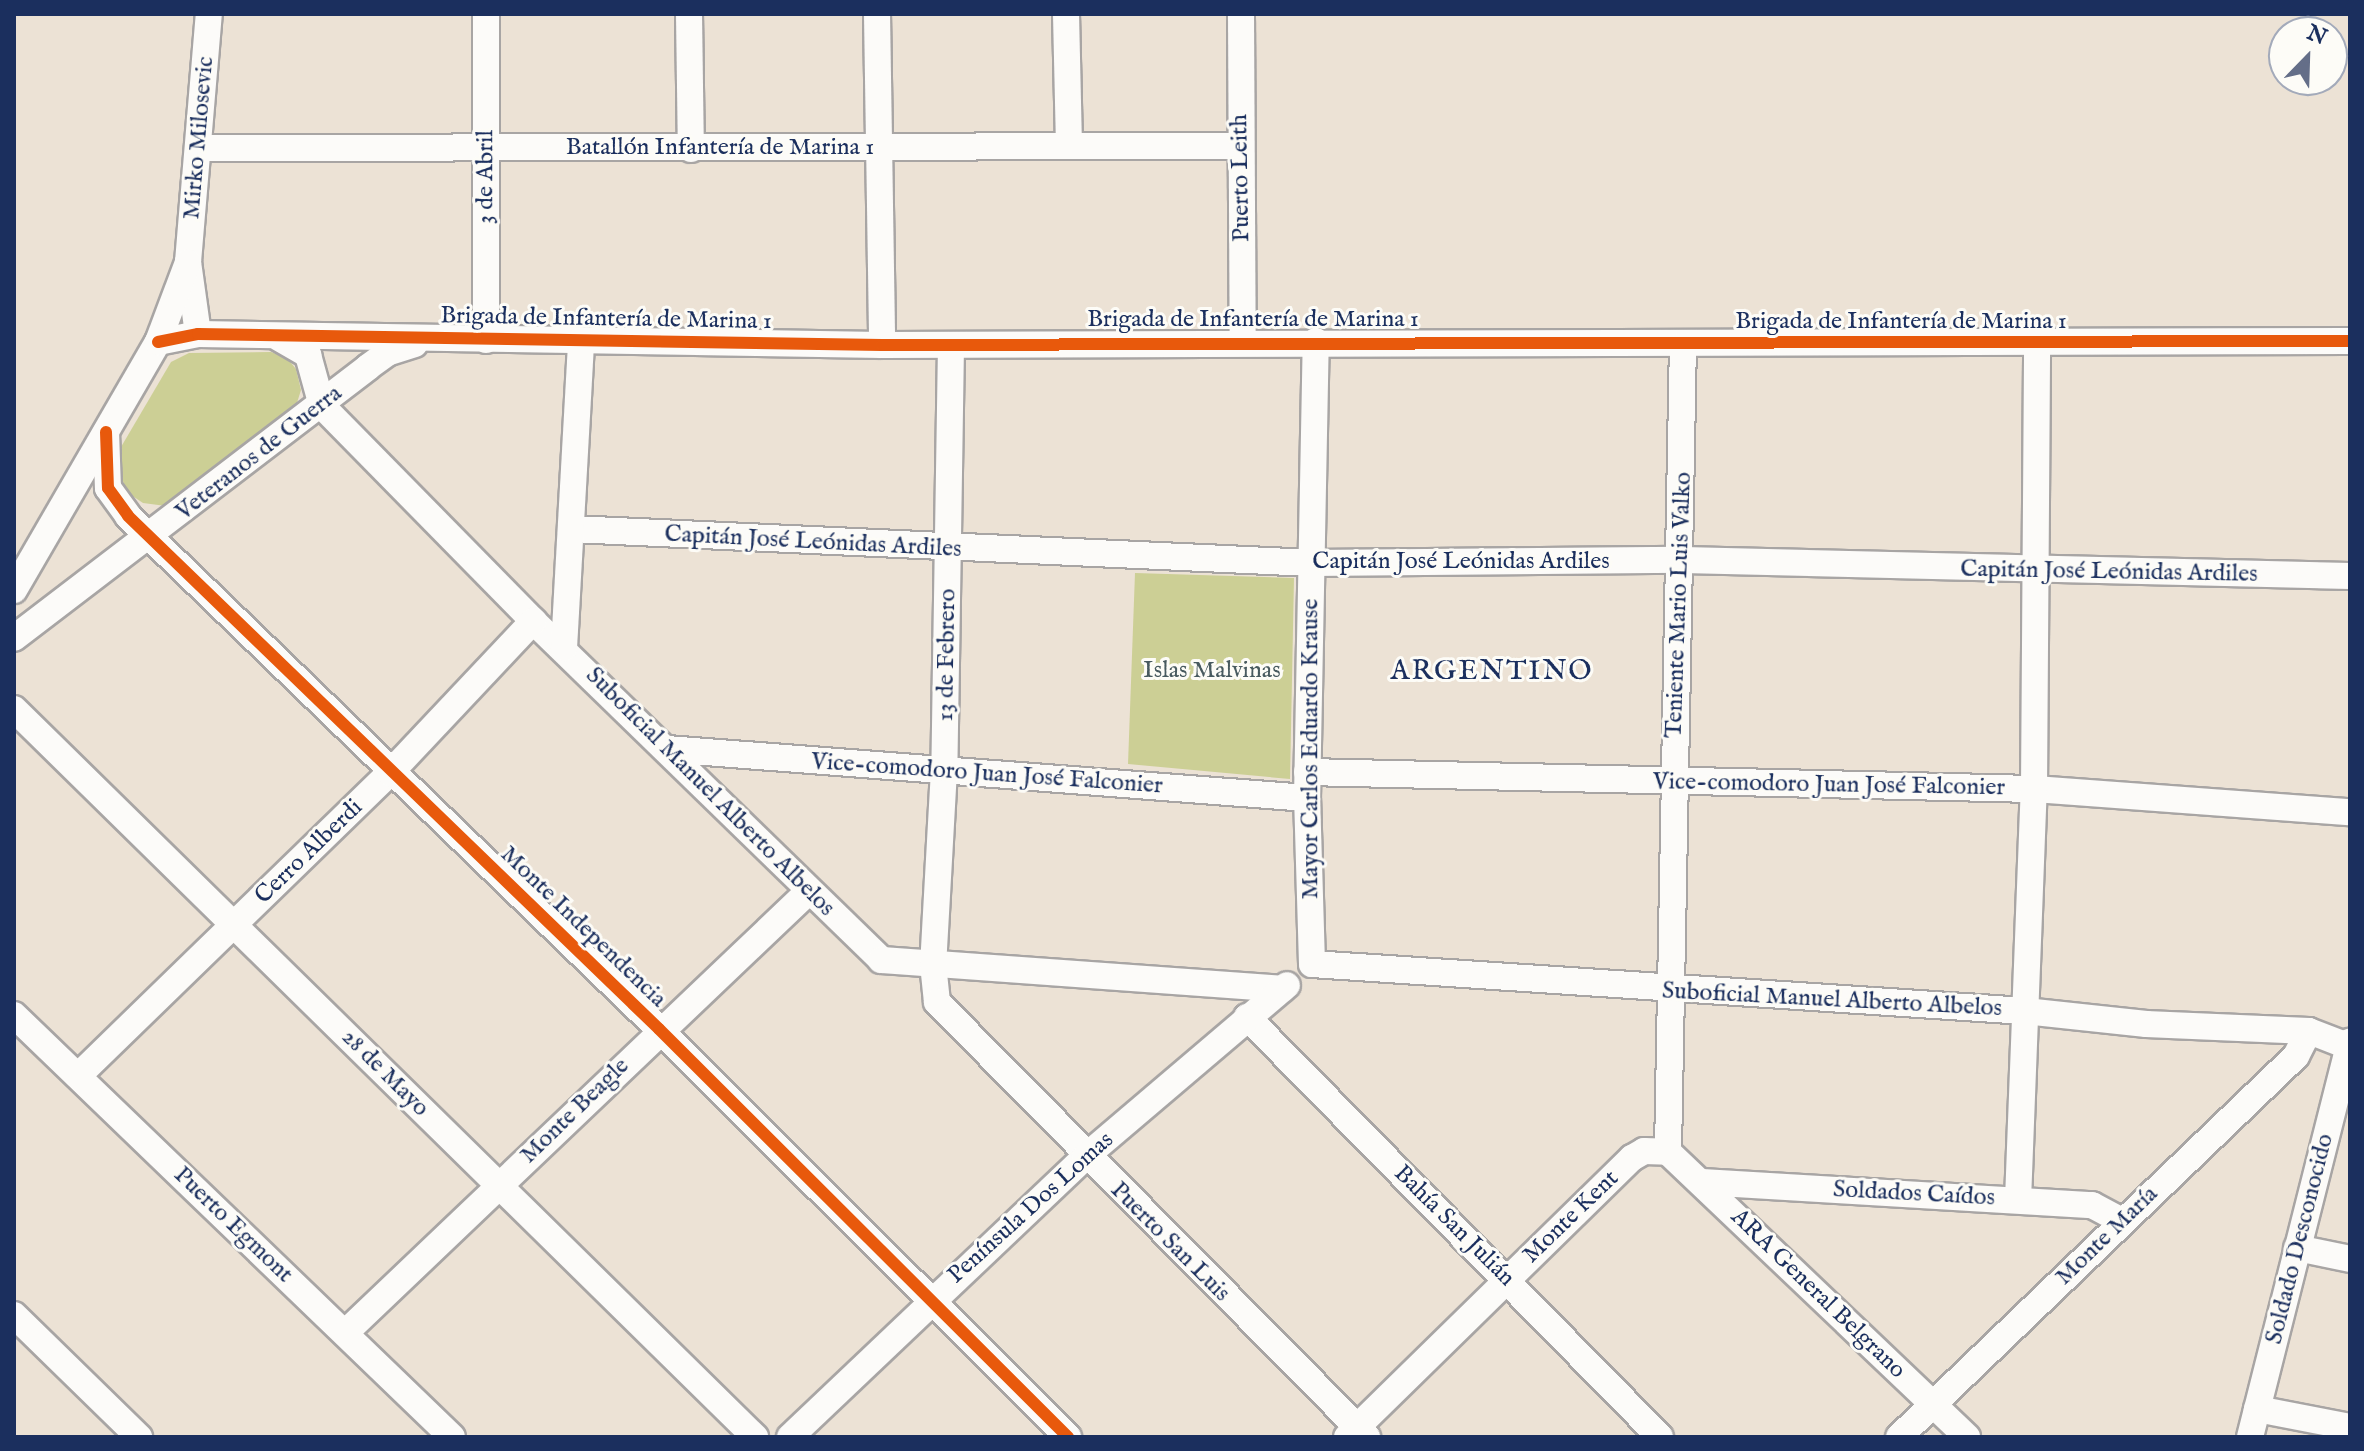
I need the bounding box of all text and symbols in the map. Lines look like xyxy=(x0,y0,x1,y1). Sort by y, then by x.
north arrow xyxy=(2268,16,2348,96)
text: N xyxy=(2302,19,2331,52)
street label: Mirko Milosevic xyxy=(178,55,220,221)
street label: Puerto Leith xyxy=(1225,114,1257,242)
street label: 3 de Abril xyxy=(472,130,500,224)
street label: Batallón Infantería de Marina 1 xyxy=(566,134,874,162)
street label: Brigada de Infantería de Marina 1 xyxy=(440,302,772,336)
street label: Brigada de Infantería de Marina 1 xyxy=(1087,306,1419,334)
street label: Brigada de Infantería de Marina 1 xyxy=(1735,308,2067,336)
street label: Veteranos de Guerra xyxy=(170,379,348,527)
street label: Teniente Mario Luis Valko xyxy=(1660,471,1698,739)
street label: Capitán José Leónidas Ardiles xyxy=(664,520,962,564)
street label: Capitán José Leónidas Ardiles xyxy=(1312,548,1610,576)
street label: Capitán José Leónidas Ardiles xyxy=(1960,555,2258,589)
street label: 13 de Febrero xyxy=(931,588,963,722)
street label: Mayor Carlos Eduardo Krause xyxy=(1297,599,1325,899)
district label: ARGENTINO xyxy=(1391,655,1593,689)
park label: Islas Malvinas xyxy=(1143,657,1281,685)
street label: Suboficial Manuel Alberto Albelos xyxy=(579,661,841,923)
street label: Vice-comodoro Juan José Falconier xyxy=(810,747,1164,801)
street label: Vice-comodoro Juan José Falconier xyxy=(1653,768,2005,802)
street label: Cerro Alberdi xyxy=(249,793,369,911)
street label: Monte Independencia xyxy=(494,840,672,1014)
street label: Suboficial Manuel Alberto Albelos xyxy=(1661,977,2003,1023)
street label: 28 de Mayo xyxy=(335,1023,435,1123)
street label: Monte Beagle xyxy=(515,1052,635,1170)
street label: Península Dos Lomas xyxy=(942,1126,1120,1290)
street label: Soldado Desconocido xyxy=(2260,1131,2340,1347)
street label: Bahía San Julián xyxy=(1387,1159,1521,1293)
street label: Puerto Egmont xyxy=(167,1161,299,1289)
street label: Monte Kent xyxy=(1517,1164,1625,1270)
street label: Soldados Caídos xyxy=(1832,1175,1996,1213)
street label: Puerto San Luis xyxy=(1104,1176,1236,1308)
street label: Monte María xyxy=(2050,1180,2164,1292)
street label: ARA General Belgrano xyxy=(1725,1203,1911,1385)

